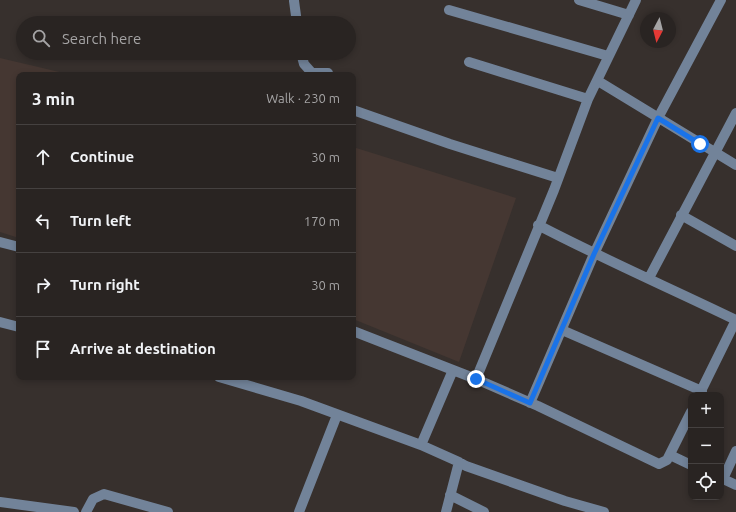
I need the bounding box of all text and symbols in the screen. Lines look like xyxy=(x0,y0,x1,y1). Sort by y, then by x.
north arrow xyxy=(640,12,676,48)
search box xyxy=(16,16,356,60)
icon: search xyxy=(30,27,52,49)
text: Search here xyxy=(62,30,141,47)
text: 3 min xyxy=(32,89,75,108)
text: Walk · 230 m xyxy=(266,91,340,105)
route start xyxy=(691,135,709,153)
icon: ahead xyxy=(32,146,54,168)
text: Continue xyxy=(70,148,134,165)
text: 30 m xyxy=(311,150,340,164)
icon: left xyxy=(32,210,54,232)
text: Turn left xyxy=(70,212,131,229)
text: 170 m xyxy=(304,214,340,228)
icon: right xyxy=(32,274,54,296)
text: Turn right xyxy=(70,276,140,293)
text: 30 m xyxy=(311,278,340,292)
icon: arrive xyxy=(32,338,54,360)
text: Arrive at destination xyxy=(70,340,216,357)
route end xyxy=(467,370,485,388)
map controls xyxy=(688,392,724,500)
button: + xyxy=(688,392,724,428)
button: − xyxy=(688,428,724,464)
button: locate xyxy=(688,464,724,500)

